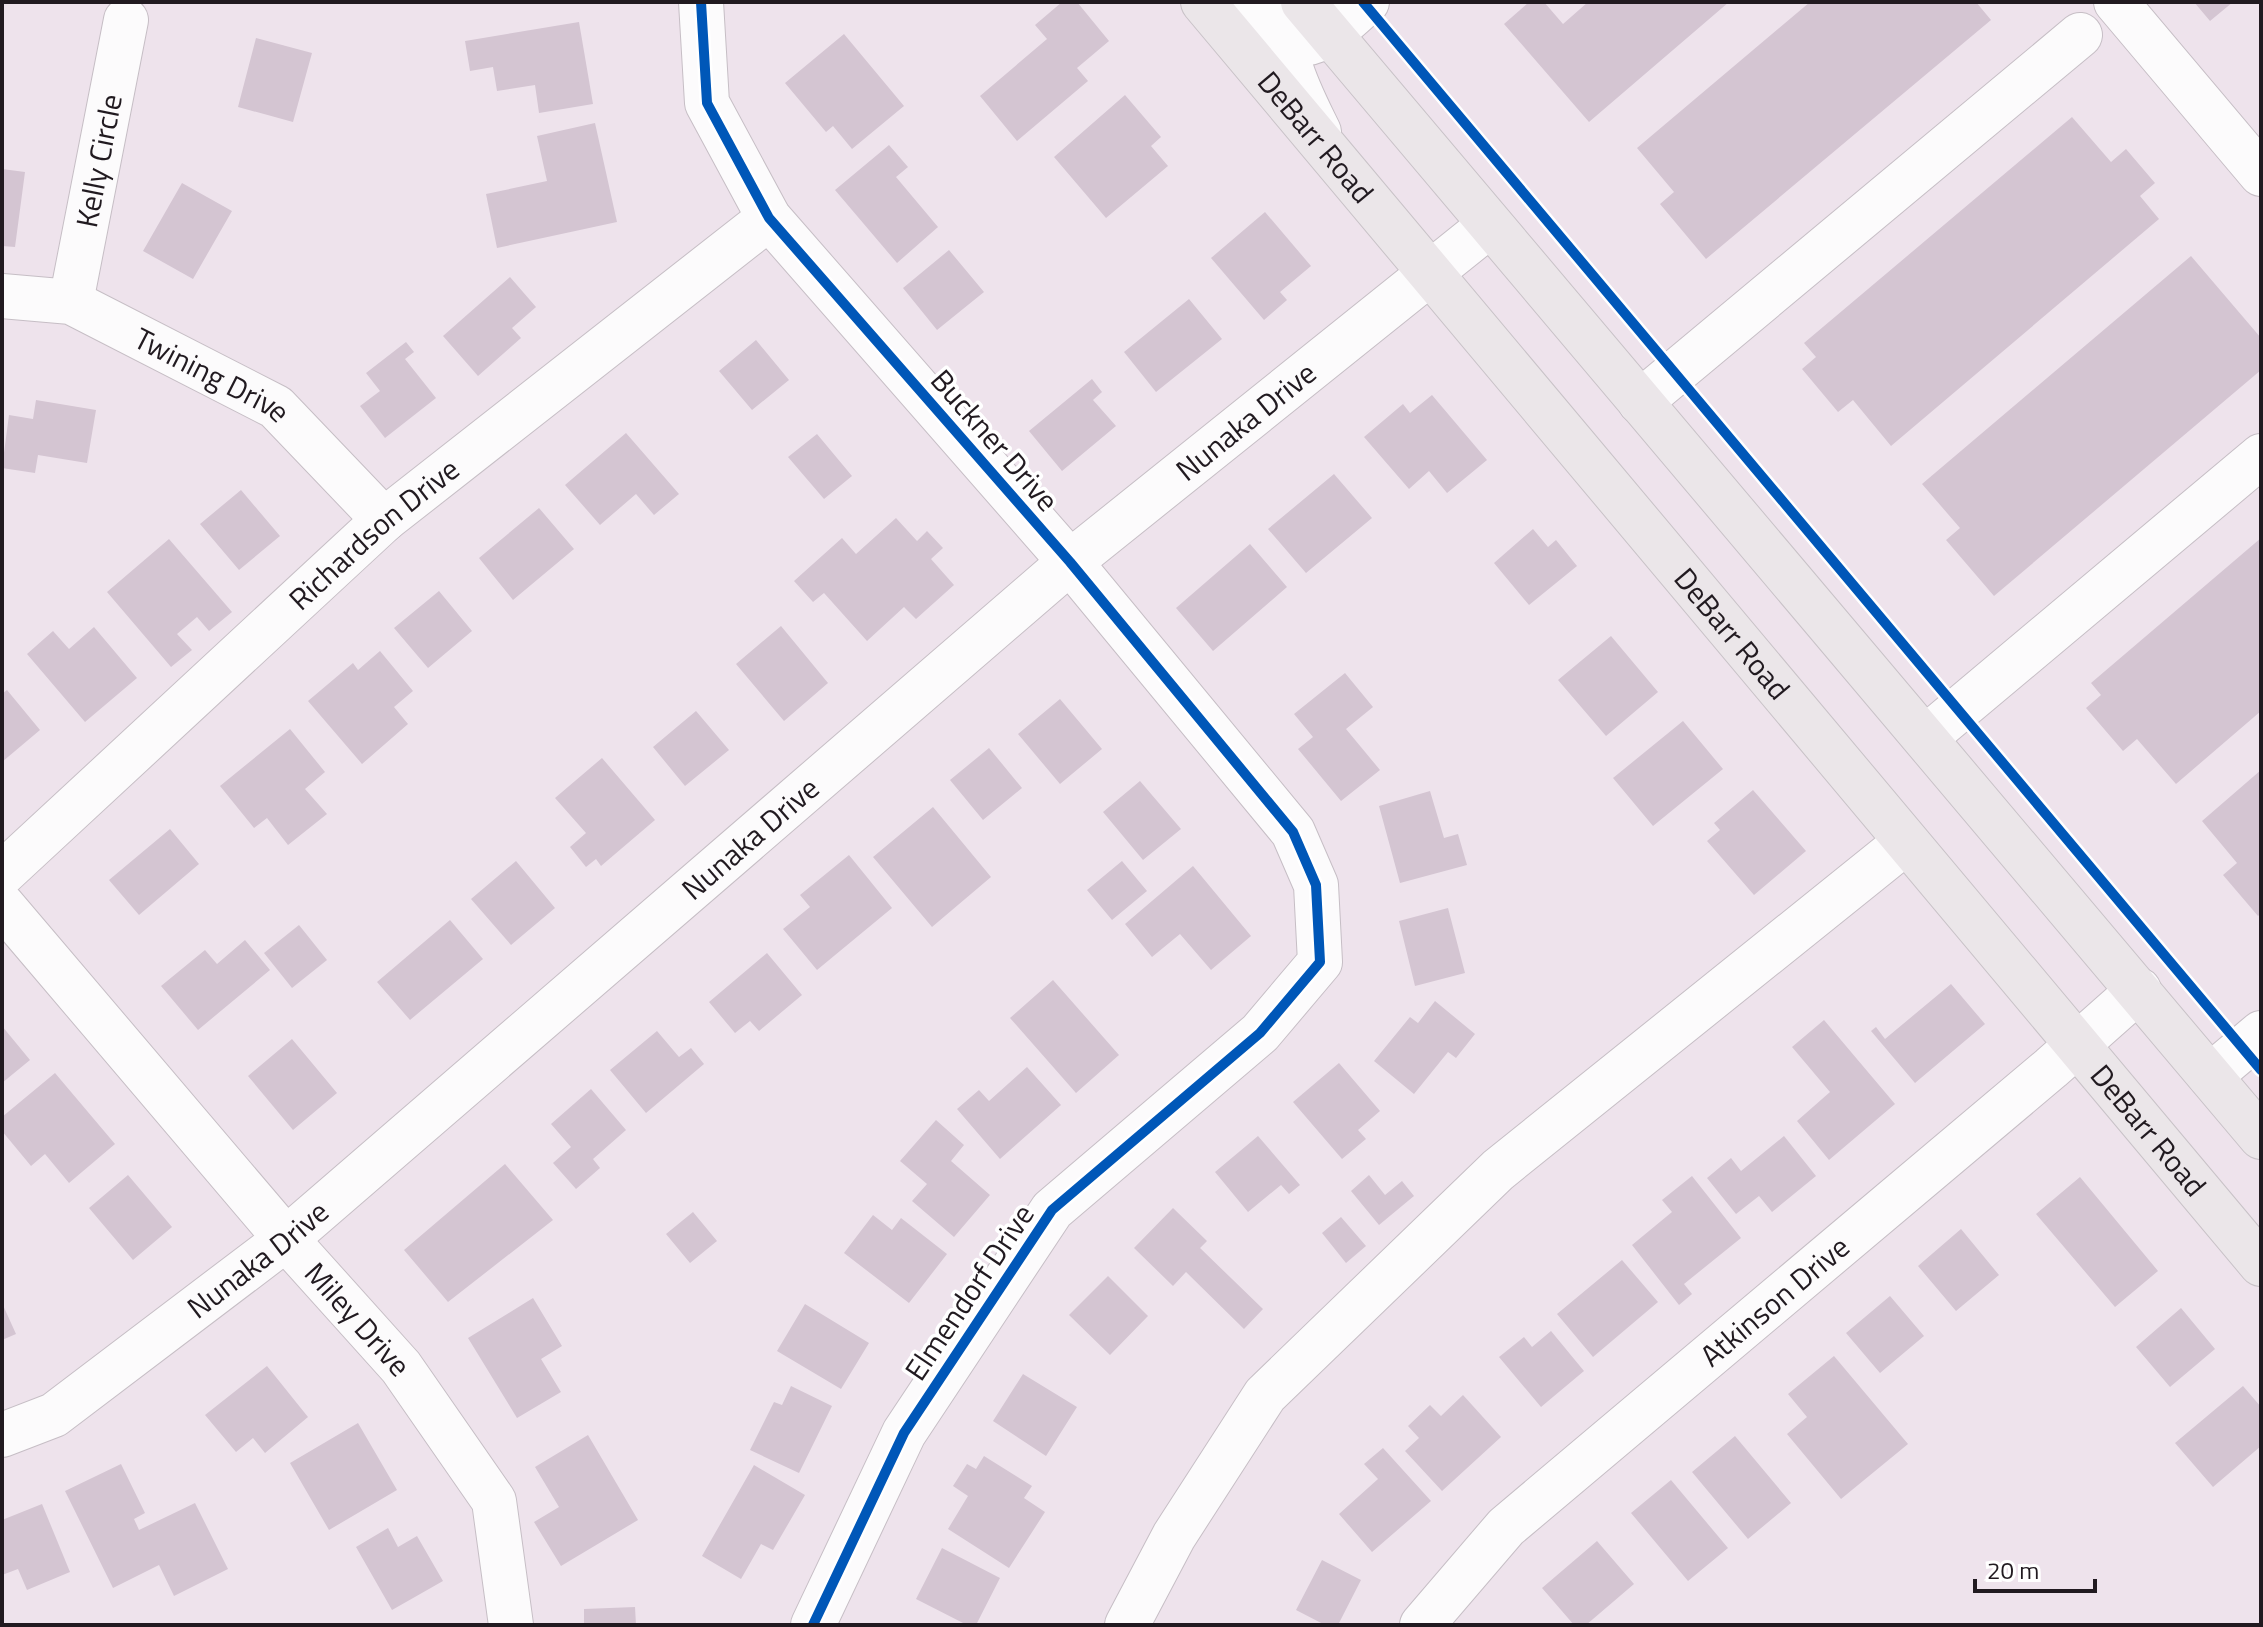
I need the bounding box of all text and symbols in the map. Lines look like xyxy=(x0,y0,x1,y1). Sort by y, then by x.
street label: DeBarr Road xyxy=(1247,61,1385,213)
street label: Kelly Circle xyxy=(63,90,134,231)
street label: Twining Drive xyxy=(126,315,302,432)
street label: Nunaka Drive xyxy=(1165,350,1326,492)
street label: Buckner Drive xyxy=(920,359,1070,521)
street label: Richardson Drive xyxy=(278,446,469,621)
street label: DeBarr Road xyxy=(1663,557,1802,710)
street label: Nunaka Drive xyxy=(671,766,829,911)
street label: DeBarr Road xyxy=(2080,1054,2218,1206)
street label: Nunaka Drive xyxy=(177,1189,339,1329)
street label: Elmendorf Drive xyxy=(893,1195,1045,1389)
street label: Atkinson Drive xyxy=(1690,1224,1859,1378)
street label: Miley Drive xyxy=(294,1251,422,1387)
scale bar xyxy=(1975,1543,2095,1593)
text: 20 m xyxy=(1987,1552,2039,1588)

